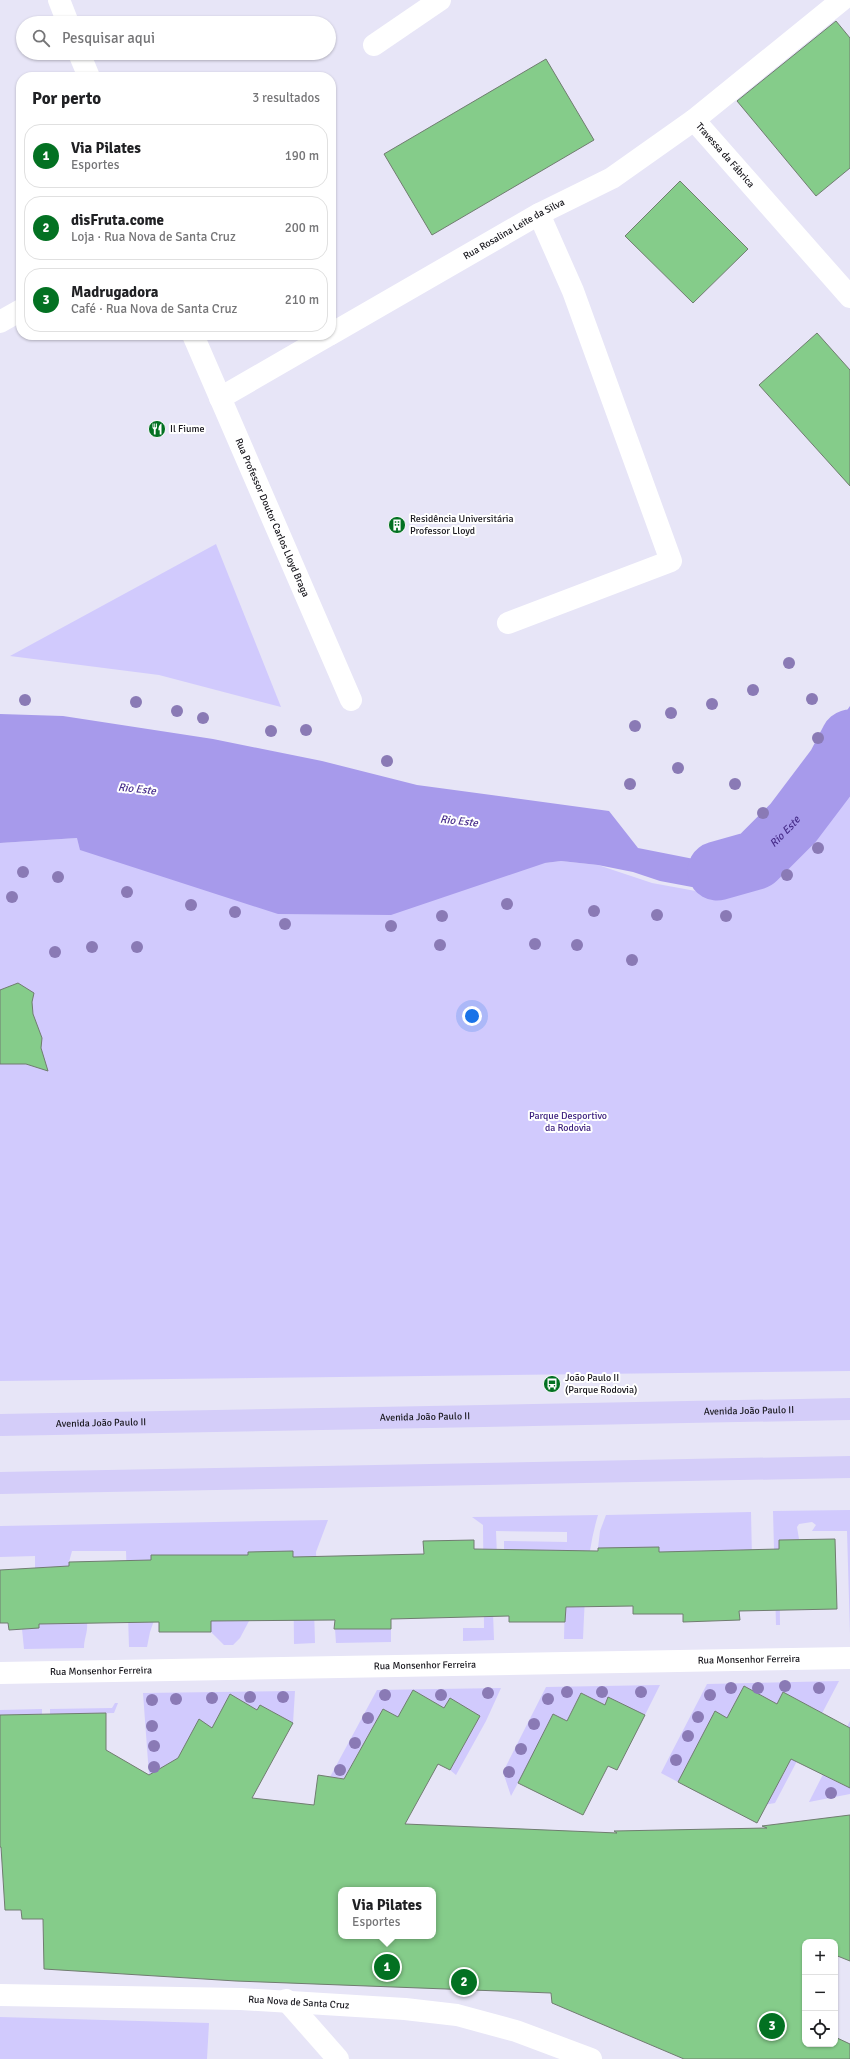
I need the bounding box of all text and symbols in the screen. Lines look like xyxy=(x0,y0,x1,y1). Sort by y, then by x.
search box xyxy=(16,16,336,60)
icon: search xyxy=(30,27,52,49)
text: Pesquisar aqui xyxy=(62,29,155,47)
text: Por perto xyxy=(32,88,101,109)
text: 3 resultados xyxy=(252,90,320,106)
street label: Travessa da Fábrica xyxy=(693,120,757,190)
text: Via Pilates xyxy=(71,139,141,157)
text: 1 xyxy=(42,148,50,164)
text: 190 m xyxy=(285,148,319,164)
text: Esportes xyxy=(71,157,119,173)
street label: Rua Rosalina Leite da Silva xyxy=(461,196,567,262)
text: disFruta.come xyxy=(71,211,164,229)
text: 2 xyxy=(42,220,50,236)
text: 200 m xyxy=(285,220,319,236)
text: Loja · Rua Nova de Santa Cruz xyxy=(71,229,236,245)
text: Madrugadora xyxy=(71,283,159,301)
text: 3 xyxy=(42,292,50,308)
text: 210 m xyxy=(285,292,319,308)
text: Café · Rua Nova de Santa Cruz xyxy=(71,301,237,317)
restaurant icon: Il Fiume xyxy=(147,419,167,439)
place label: Il Fiume xyxy=(170,423,204,435)
street label: Rua Professor Doutor Carlos Lloyd Braga xyxy=(232,436,312,599)
place label: Residência Universitária Professor Lloyd xyxy=(410,513,514,537)
building icon: Residência Universitária Professor Lloyd xyxy=(387,515,407,535)
water label: Rio Este xyxy=(117,781,157,798)
water label: Rio Este xyxy=(439,813,479,830)
water label: Rio Este xyxy=(767,813,803,849)
your location xyxy=(462,1006,482,1026)
park label: Parque Desportivo da Rodovia xyxy=(529,1110,607,1134)
place label: João Paulo II (Parque Rodovia) xyxy=(565,1372,637,1396)
bus stop icon: João Paulo II (Parque Rodovia) xyxy=(542,1374,562,1394)
street label: Avenida João Paulo II xyxy=(704,1404,794,1418)
street label: Avenida João Paulo II xyxy=(380,1410,470,1424)
street label: Avenida João Paulo II xyxy=(56,1416,146,1430)
street label: Rua Monsenhor Ferreira xyxy=(698,1653,800,1667)
street label: Rua Monsenhor Ferreira xyxy=(374,1659,476,1672)
street label: Rua Monsenhor Ferreira xyxy=(50,1664,152,1678)
popup xyxy=(338,1887,436,1939)
text: Via Pilates xyxy=(352,1896,422,1914)
text: Esportes xyxy=(352,1914,400,1930)
map controls xyxy=(802,1939,838,2047)
button: + xyxy=(802,1939,838,1975)
pin: 1 xyxy=(374,1952,400,1982)
pin: 2 xyxy=(451,1967,477,1997)
button: − xyxy=(802,1975,838,2011)
street label: Rua Nova de Santa Cruz xyxy=(248,1993,350,2012)
pin: 3 xyxy=(759,2011,785,2041)
button: locate xyxy=(802,2011,838,2047)

